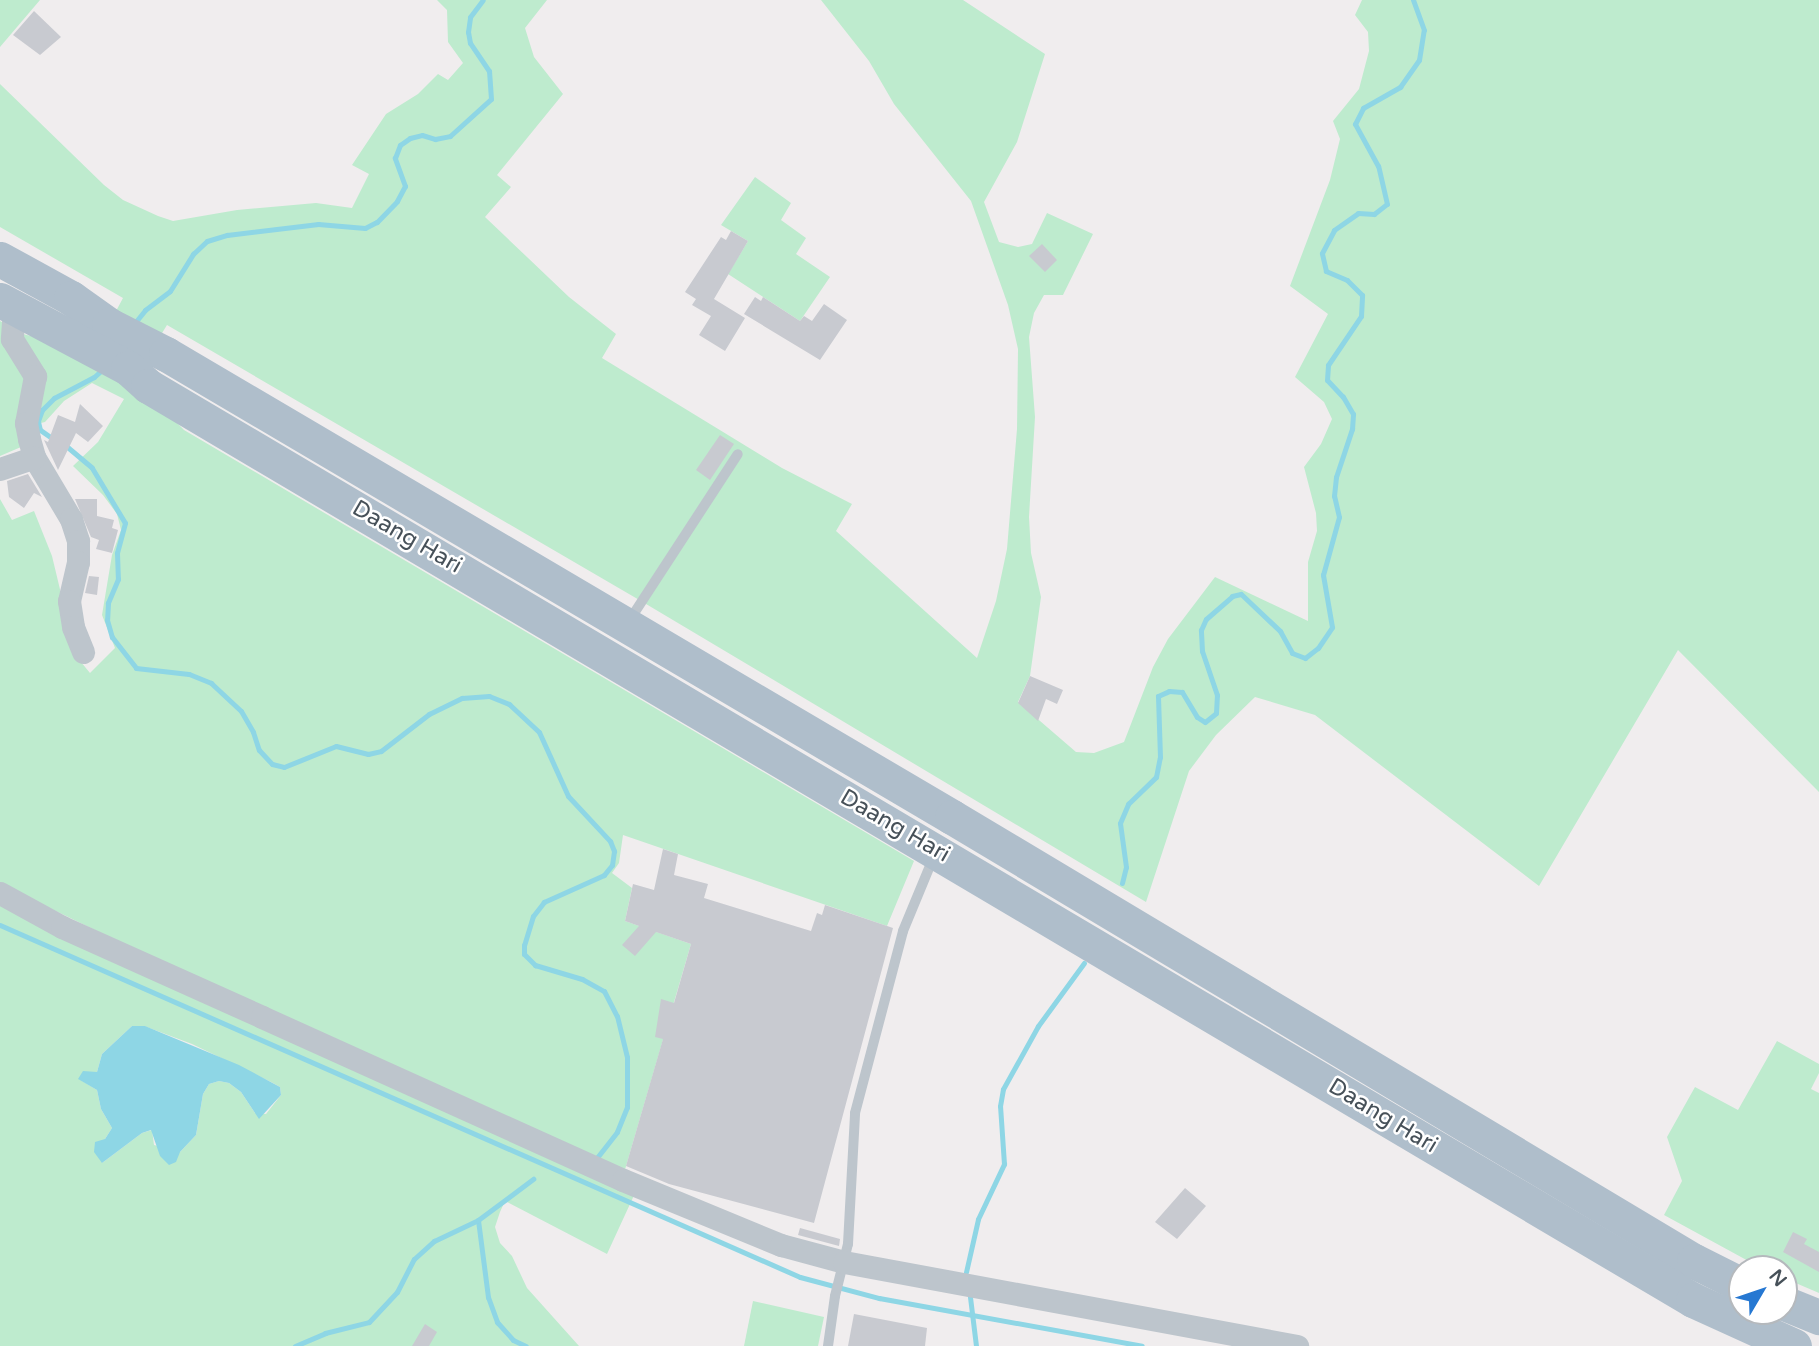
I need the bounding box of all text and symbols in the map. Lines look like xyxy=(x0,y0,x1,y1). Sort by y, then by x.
street label: Daang Hari xyxy=(347,494,467,580)
street label: Daang Hari xyxy=(835,783,955,869)
street label: Daang Hari xyxy=(1324,1073,1442,1159)
north arrow xyxy=(1728,1255,1798,1325)
text: N xyxy=(1764,1265,1791,1291)

